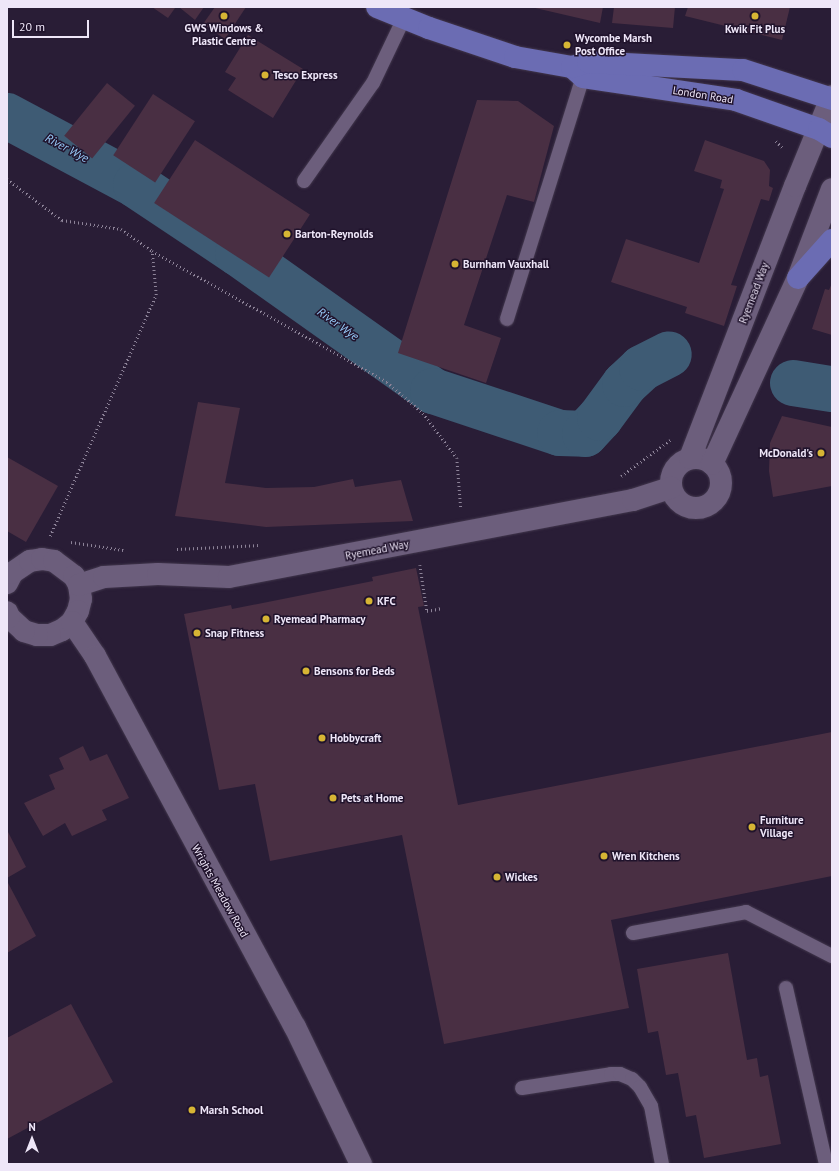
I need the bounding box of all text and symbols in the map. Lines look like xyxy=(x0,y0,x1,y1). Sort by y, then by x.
marker: GWS Windows & Plastic Centre xyxy=(219,11,229,21)
marker: Kwik Fit Plus xyxy=(750,11,760,21)
scale bar xyxy=(14,12,91,38)
text: 20 m xyxy=(19,19,45,34)
place label: GWS Windows & Plastic Centre xyxy=(184,22,264,48)
place label: Kwik Fit Plus xyxy=(725,22,785,36)
place label: Wycombe Marsh Post Office xyxy=(575,32,652,58)
marker: Wycombe Marsh Post Office xyxy=(562,40,572,50)
place label: Tesco Express xyxy=(273,68,338,82)
marker: Tesco Express xyxy=(260,70,270,80)
street label: London Road xyxy=(672,84,734,106)
water label: River Wye xyxy=(43,130,91,166)
place label: Barton-Reynolds xyxy=(295,227,373,241)
marker: Barton-Reynolds xyxy=(282,229,292,239)
place label: Burnham Vauxhall xyxy=(463,257,549,271)
marker: Burnham Vauxhall xyxy=(450,259,460,269)
street label: Ryemead Way xyxy=(736,260,772,326)
water label: River Wye xyxy=(314,304,362,344)
place label: McDonald's xyxy=(759,446,813,460)
marker: McDonald's xyxy=(816,448,826,458)
street label: Ryemead Way xyxy=(344,537,410,563)
place label: KFC xyxy=(377,594,396,608)
marker: KFC xyxy=(364,596,374,606)
place label: Ryemead Pharmacy xyxy=(274,612,366,626)
marker: Ryemead Pharmacy xyxy=(261,614,271,624)
place label: Snap Fitness xyxy=(205,626,264,640)
marker: Snap Fitness xyxy=(192,628,202,638)
place label: Bensons for Beds xyxy=(314,664,395,678)
marker: Bensons for Beds xyxy=(301,666,311,676)
place label: Hobbycraft xyxy=(330,731,381,745)
marker: Hobbycraft xyxy=(317,733,327,743)
place label: Pets at Home xyxy=(341,791,403,805)
marker: Pets at Home xyxy=(328,793,338,803)
place label: Furniture Village xyxy=(760,814,804,840)
marker: Furniture Village xyxy=(747,822,757,832)
street label: Wrights Meadow Road xyxy=(189,842,251,940)
place label: Wren Kitchens xyxy=(612,849,680,863)
marker: Wren Kitchens xyxy=(599,851,609,861)
place label: Wickes xyxy=(505,870,538,884)
marker: Wickes xyxy=(492,872,502,882)
place label: Marsh School xyxy=(200,1103,263,1117)
marker: Marsh School xyxy=(187,1105,197,1115)
north arrow xyxy=(12,1119,52,1159)
text: N xyxy=(28,1120,36,1134)

